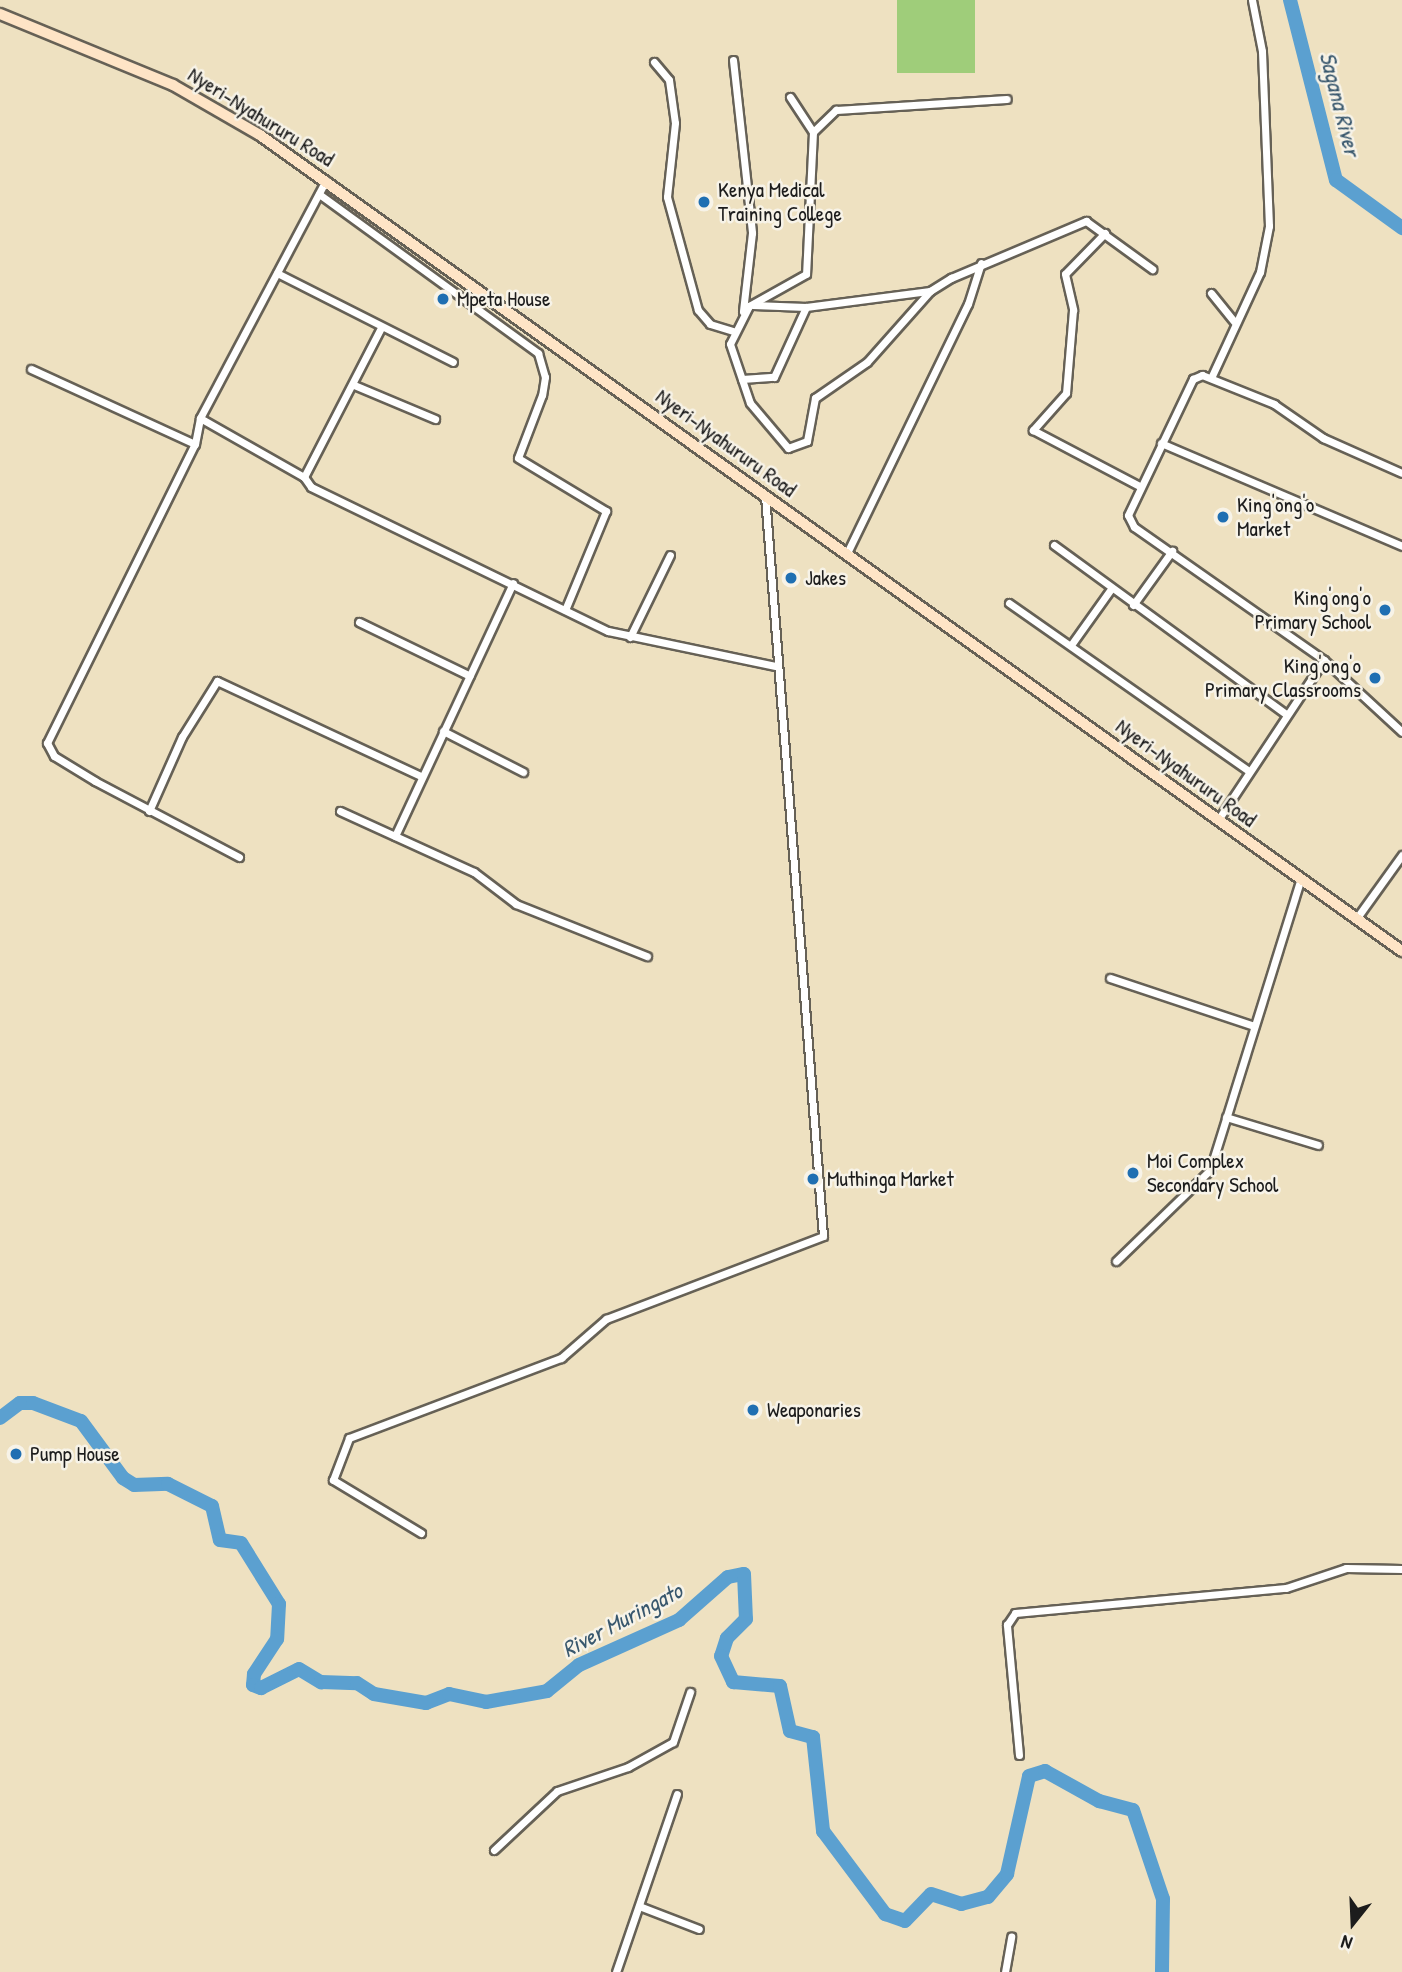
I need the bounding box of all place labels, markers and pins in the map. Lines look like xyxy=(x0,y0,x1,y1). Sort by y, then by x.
place label: Kenya Medical Training College xyxy=(718,177,842,227)
marker: Kenya Medical Training College xyxy=(696,194,712,210)
place label: Mpeta House xyxy=(457,286,550,312)
marker: Mpeta House xyxy=(435,291,451,307)
place label: King'ong'o Market xyxy=(1237,492,1314,542)
marker: King'ong'o Market xyxy=(1215,509,1231,525)
place label: Jakes xyxy=(805,565,846,591)
marker: Jakes xyxy=(783,570,799,586)
place label: King'ong'o Primary School xyxy=(1255,585,1371,635)
marker: King'ong'o Primary School xyxy=(1377,602,1393,618)
place label: King'ong'o Primary Classrooms xyxy=(1205,653,1361,703)
marker: King'ong'o Primary Classrooms xyxy=(1367,670,1383,686)
place label: Moi Complex Secondary School xyxy=(1147,1148,1278,1198)
marker: Moi Complex Secondary School xyxy=(1125,1165,1141,1181)
place label: Muthinga Market xyxy=(827,1166,954,1192)
marker: Muthinga Market xyxy=(805,1171,821,1187)
place label: Weaponaries xyxy=(767,1397,861,1423)
marker: Weaponaries xyxy=(745,1402,761,1418)
place label: Pump House xyxy=(30,1441,120,1467)
marker: Pump House xyxy=(8,1446,24,1462)

